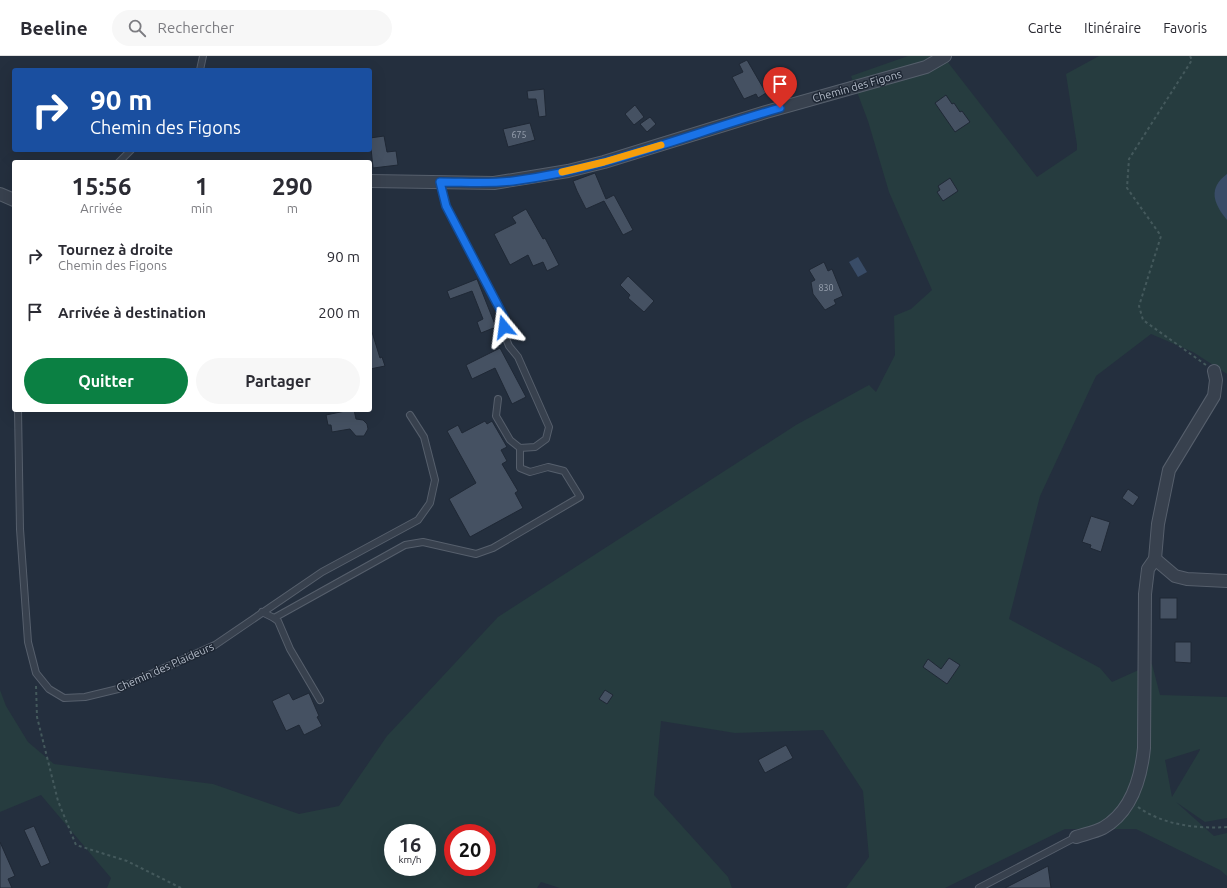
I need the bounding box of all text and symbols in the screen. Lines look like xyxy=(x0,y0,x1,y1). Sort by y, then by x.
search box xyxy=(112,10,392,46)
text: Beeline xyxy=(20,17,88,39)
icon: search xyxy=(126,17,148,39)
text: Rechercher xyxy=(158,19,234,36)
text: Carte xyxy=(1028,20,1062,36)
text: Itinéraire xyxy=(1084,20,1141,36)
text: Favoris xyxy=(1163,20,1207,36)
pin xyxy=(763,67,797,108)
street label: Chemin des Figons xyxy=(811,67,903,104)
icon: arrive xyxy=(769,73,791,95)
icon: right xyxy=(24,84,76,136)
text: 90 m xyxy=(90,84,152,115)
text: Chemin des Figons xyxy=(90,117,241,137)
house number: 675 xyxy=(511,130,527,140)
text: 15:56 xyxy=(71,173,131,200)
text: 1 xyxy=(195,173,208,200)
text: 290 xyxy=(272,173,313,200)
text: Arrivée xyxy=(80,201,122,215)
text: min xyxy=(191,201,213,215)
text: m xyxy=(287,201,298,215)
text: Tournez à droite xyxy=(58,241,173,258)
icon: right xyxy=(24,245,46,267)
text: 90 m xyxy=(327,248,360,265)
text: Chemin des Figons xyxy=(58,258,167,272)
house number: 830 xyxy=(818,283,834,293)
icon: arrive xyxy=(24,301,46,323)
text: Arrivée à destination xyxy=(58,304,206,321)
text: 200 m xyxy=(318,304,360,321)
position arrow xyxy=(483,306,525,348)
button: Quitter xyxy=(24,358,188,404)
button: Partager xyxy=(196,358,360,404)
street label: Chemin des Plaideurs xyxy=(114,640,216,694)
speed limit sign: 20 xyxy=(444,824,496,876)
text: 16 xyxy=(399,833,421,856)
text: km/h xyxy=(398,854,422,865)

